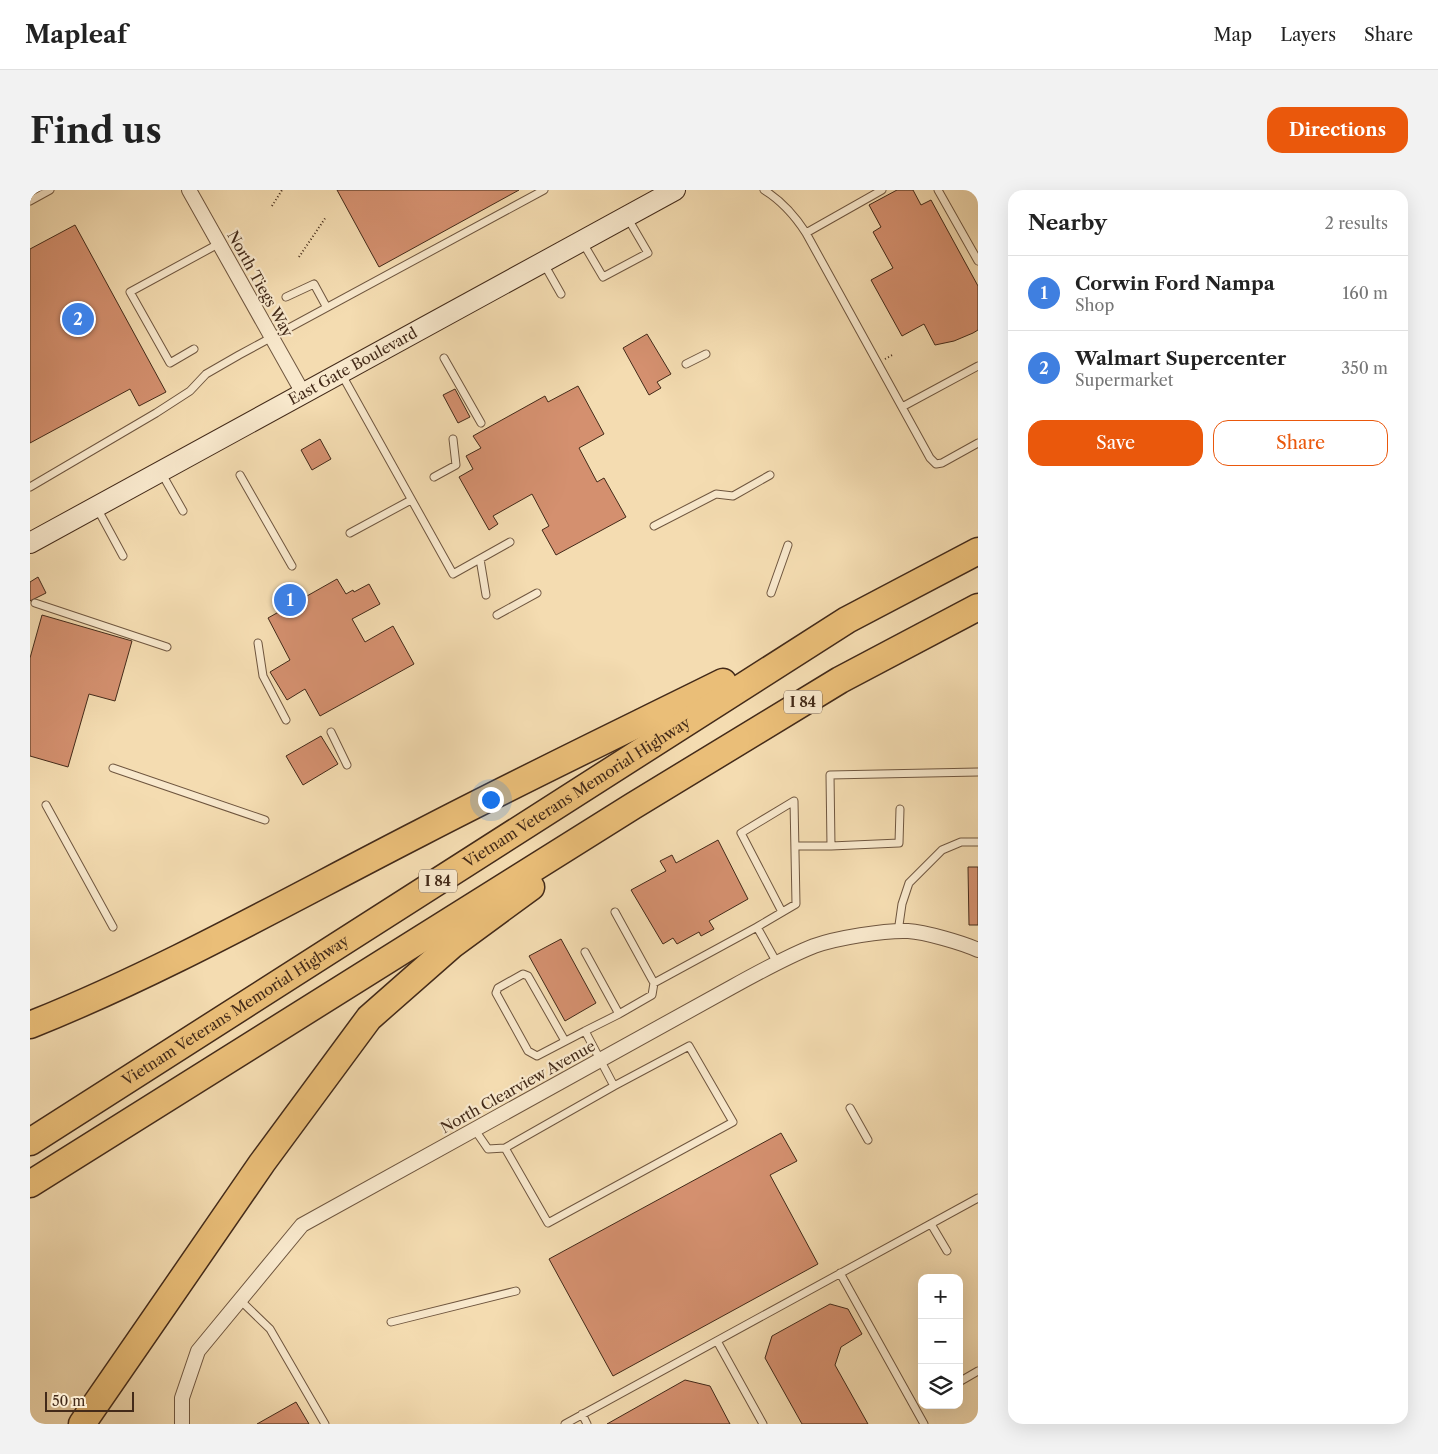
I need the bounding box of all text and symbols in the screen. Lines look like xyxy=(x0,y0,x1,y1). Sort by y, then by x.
text: Mapleaf xyxy=(25,20,127,49)
text: Map xyxy=(1214,24,1252,46)
text: Layers xyxy=(1280,24,1336,46)
text: Share xyxy=(1364,24,1413,46)
button: Directions xyxy=(1267,107,1408,153)
text: Find us xyxy=(30,109,162,152)
text: Nearby xyxy=(1028,210,1107,235)
text: 2 results xyxy=(1325,213,1388,233)
street label: North Tiegs Way xyxy=(223,227,298,341)
text: Corwin Ford Nampa xyxy=(1075,272,1275,295)
text: 1 xyxy=(1040,283,1048,303)
text: 160 m xyxy=(1343,283,1388,303)
text: Shop xyxy=(1075,295,1114,315)
pin: 2 xyxy=(62,300,94,338)
street label: East Gate Boulevard xyxy=(285,323,420,409)
text: Walmart Supercenter xyxy=(1075,347,1286,370)
text: 2 xyxy=(1039,358,1049,378)
text: 350 m xyxy=(1341,358,1388,378)
text: Supermarket xyxy=(1075,370,1173,390)
button: Save xyxy=(1028,420,1203,466)
button: Share xyxy=(1213,420,1388,466)
pin: 1 xyxy=(274,581,306,619)
road number: I 84 xyxy=(784,691,822,714)
street label: Vietnam Veterans Memorial Highway xyxy=(459,712,694,872)
your location xyxy=(478,787,504,813)
road number: I 84 xyxy=(419,869,457,892)
street label: Vietnam Veterans Memorial Highway xyxy=(118,930,353,1090)
street label: North Clearview Avenue xyxy=(437,1036,599,1137)
map controls xyxy=(918,1274,963,1409)
button: + xyxy=(918,1274,963,1319)
button: − xyxy=(918,1319,963,1364)
button: layers xyxy=(918,1364,963,1409)
scale bar xyxy=(45,1389,134,1412)
text: 50 m xyxy=(52,1392,85,1410)

